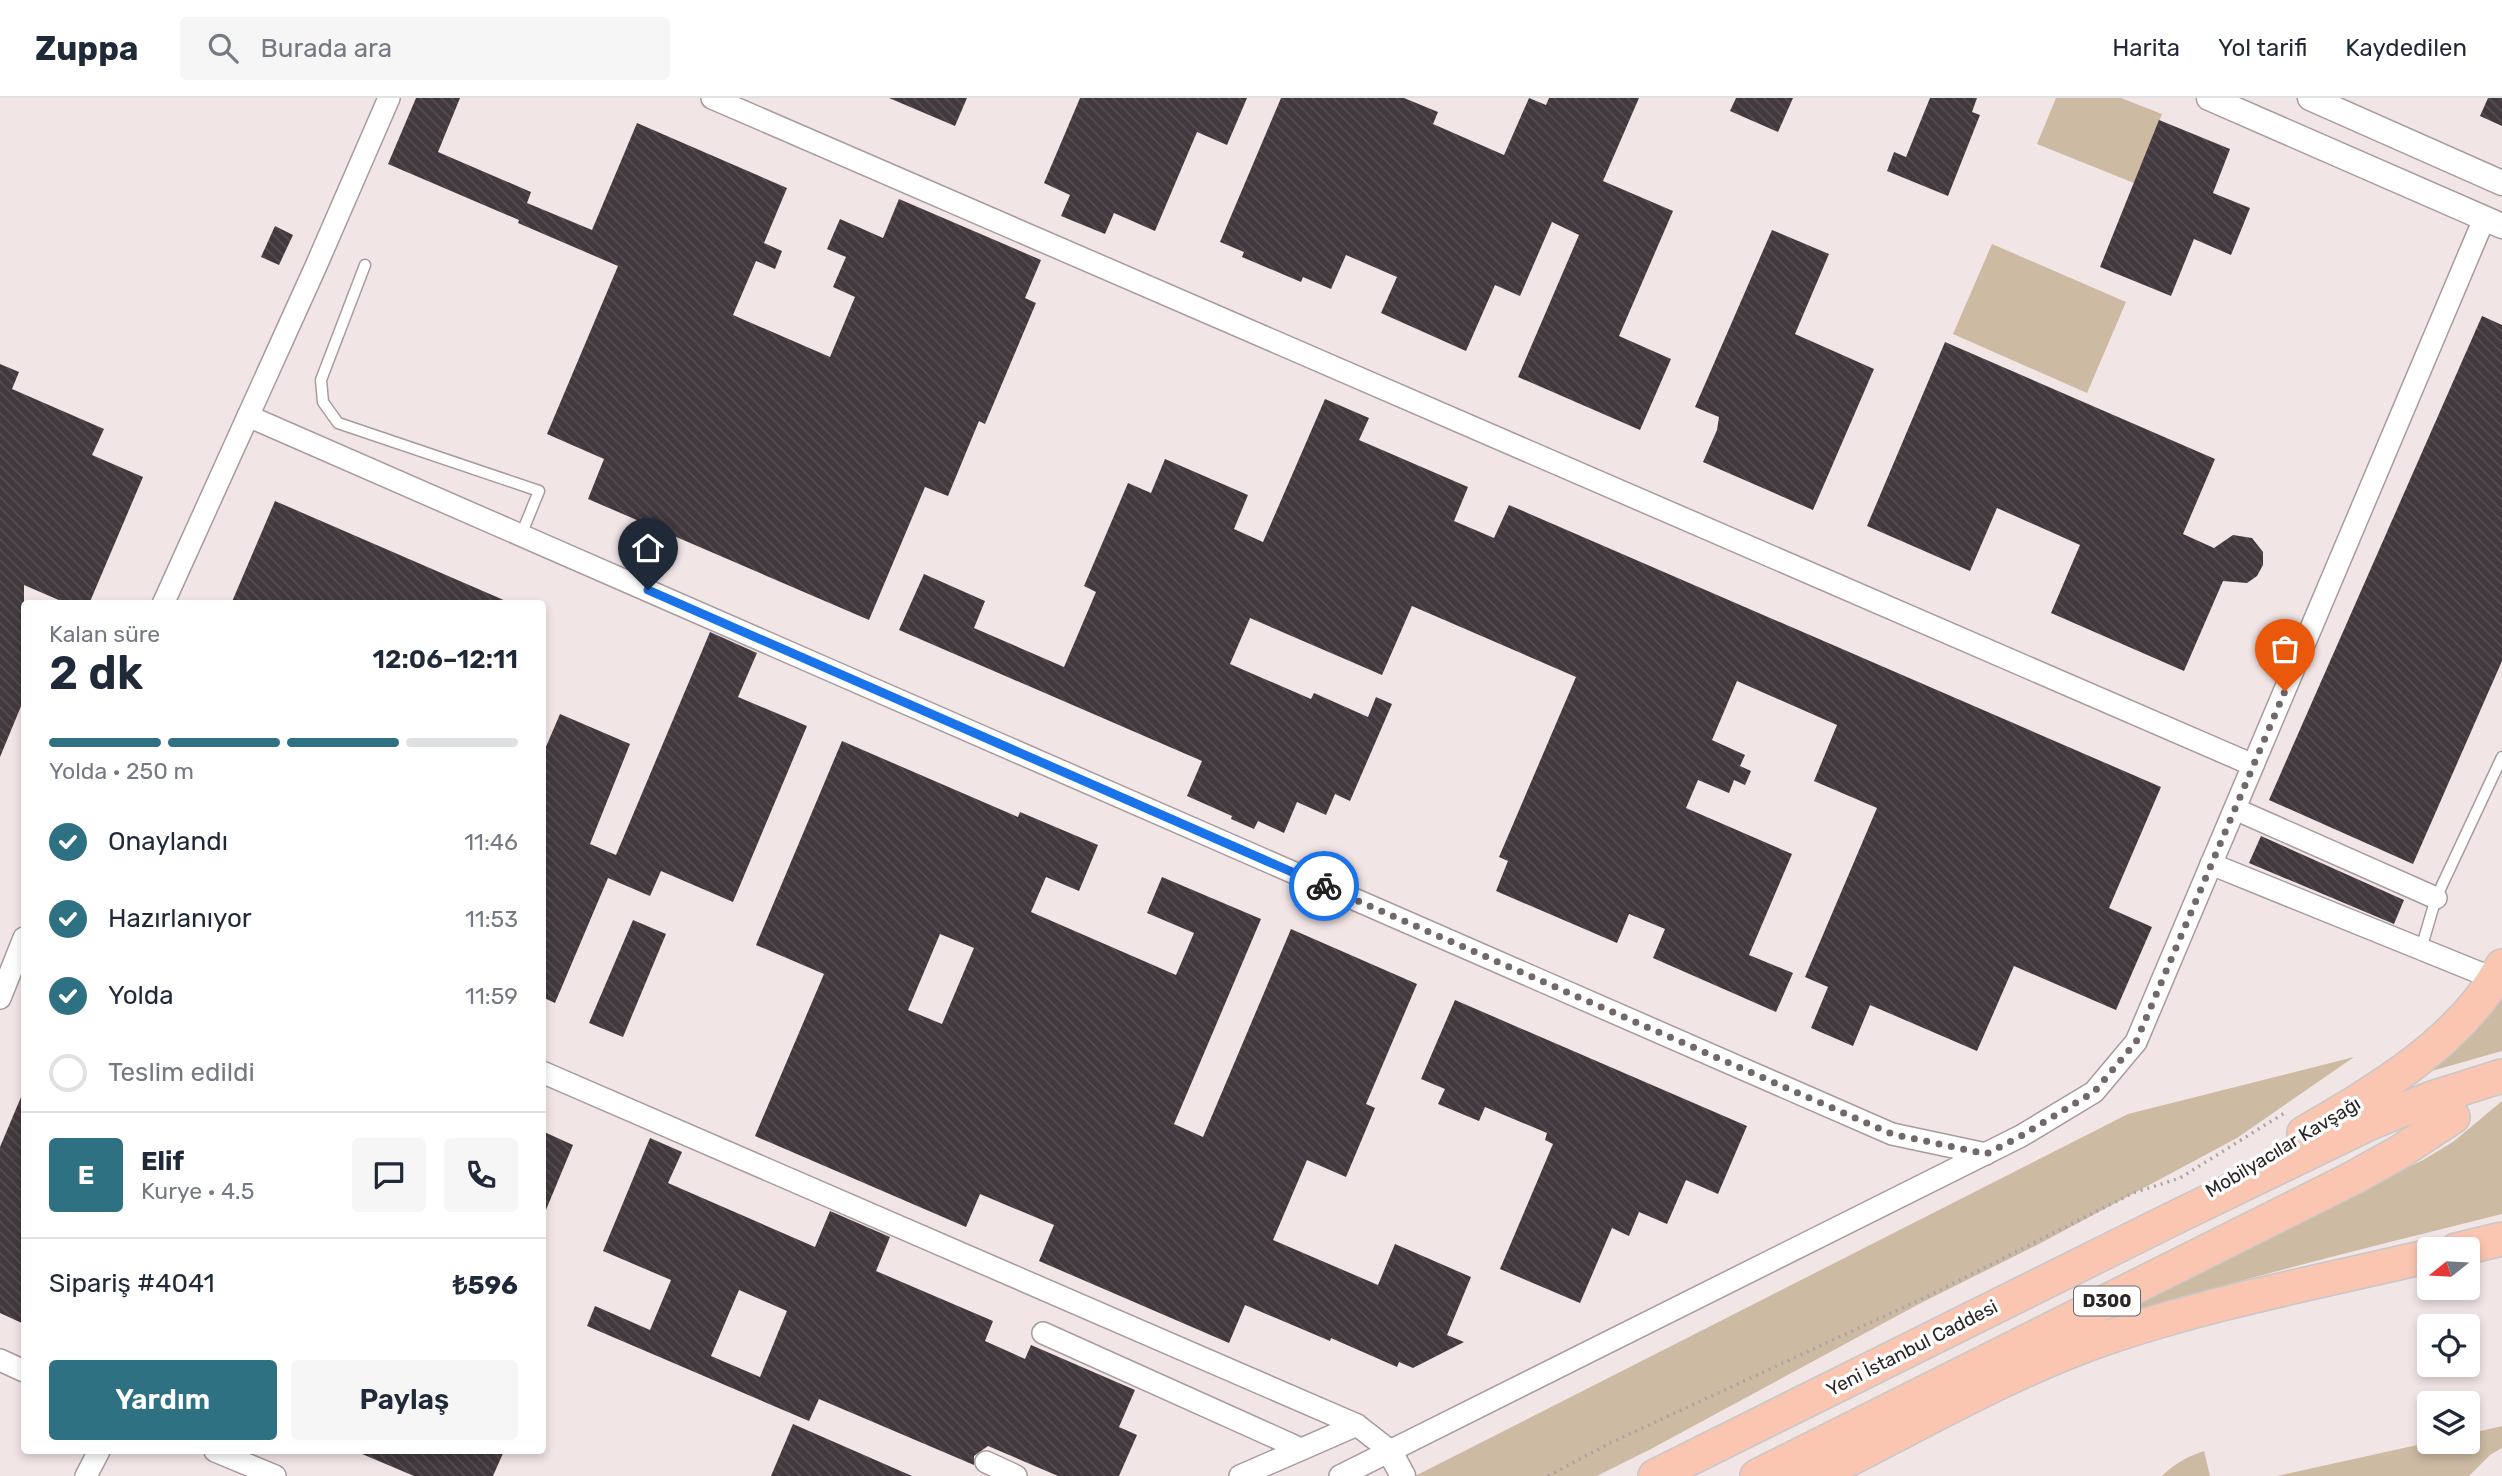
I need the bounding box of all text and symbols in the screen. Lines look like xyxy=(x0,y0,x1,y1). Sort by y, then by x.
search box xyxy=(180,17,670,80)
text: Zuppa xyxy=(35,29,138,68)
icon: search xyxy=(204,29,242,67)
text: Burada ara xyxy=(260,33,392,64)
text: Harita xyxy=(2112,34,2180,62)
text: Yol tarifi xyxy=(2218,34,2307,62)
text: Kaydedilen xyxy=(2345,34,2467,62)
pin xyxy=(618,518,678,590)
icon: home xyxy=(629,529,667,567)
pin xyxy=(2255,619,2315,691)
text: Kalan süre xyxy=(49,620,160,648)
icon: bag xyxy=(2266,630,2304,668)
text: 12:06–12:11 xyxy=(373,644,518,675)
text: 2 dk xyxy=(49,646,143,701)
text: Yolda · 250 m xyxy=(49,757,194,785)
icon: check xyxy=(49,823,87,861)
text: Onaylandı xyxy=(108,826,228,857)
text: 11:46 xyxy=(464,828,518,856)
courier xyxy=(1289,851,1359,921)
icon: bike xyxy=(1305,867,1343,905)
icon: check xyxy=(49,900,87,938)
text: Hazırlanıyor xyxy=(108,903,252,934)
text: 11:53 xyxy=(465,905,518,933)
icon: check xyxy=(49,977,87,1015)
text: Yolda xyxy=(108,980,174,1011)
text: 11:59 xyxy=(465,982,518,1010)
text: Teslim edildi xyxy=(108,1057,255,1088)
street label: Mobilyacılar Kavşağı xyxy=(2201,1092,2365,1202)
button: chat xyxy=(352,1138,426,1212)
button: phone xyxy=(444,1138,518,1212)
text: Elif xyxy=(141,1146,184,1177)
text: E xyxy=(78,1160,94,1191)
text: Kurye · 4.5 xyxy=(141,1177,254,1205)
north arrow xyxy=(2417,1237,2480,1300)
map controls xyxy=(2417,1237,2480,1454)
text: Sipariş #4041 xyxy=(49,1268,215,1299)
text: ₺596 xyxy=(453,1270,518,1301)
road number: D300 xyxy=(2074,1286,2140,1316)
street label: Yeni İstanbul Caddesi xyxy=(1823,1295,2001,1401)
button: locate xyxy=(2417,1314,2480,1377)
button: Yardım xyxy=(49,1360,277,1440)
button: Paylaş xyxy=(291,1360,518,1440)
button: layers xyxy=(2417,1391,2480,1454)

